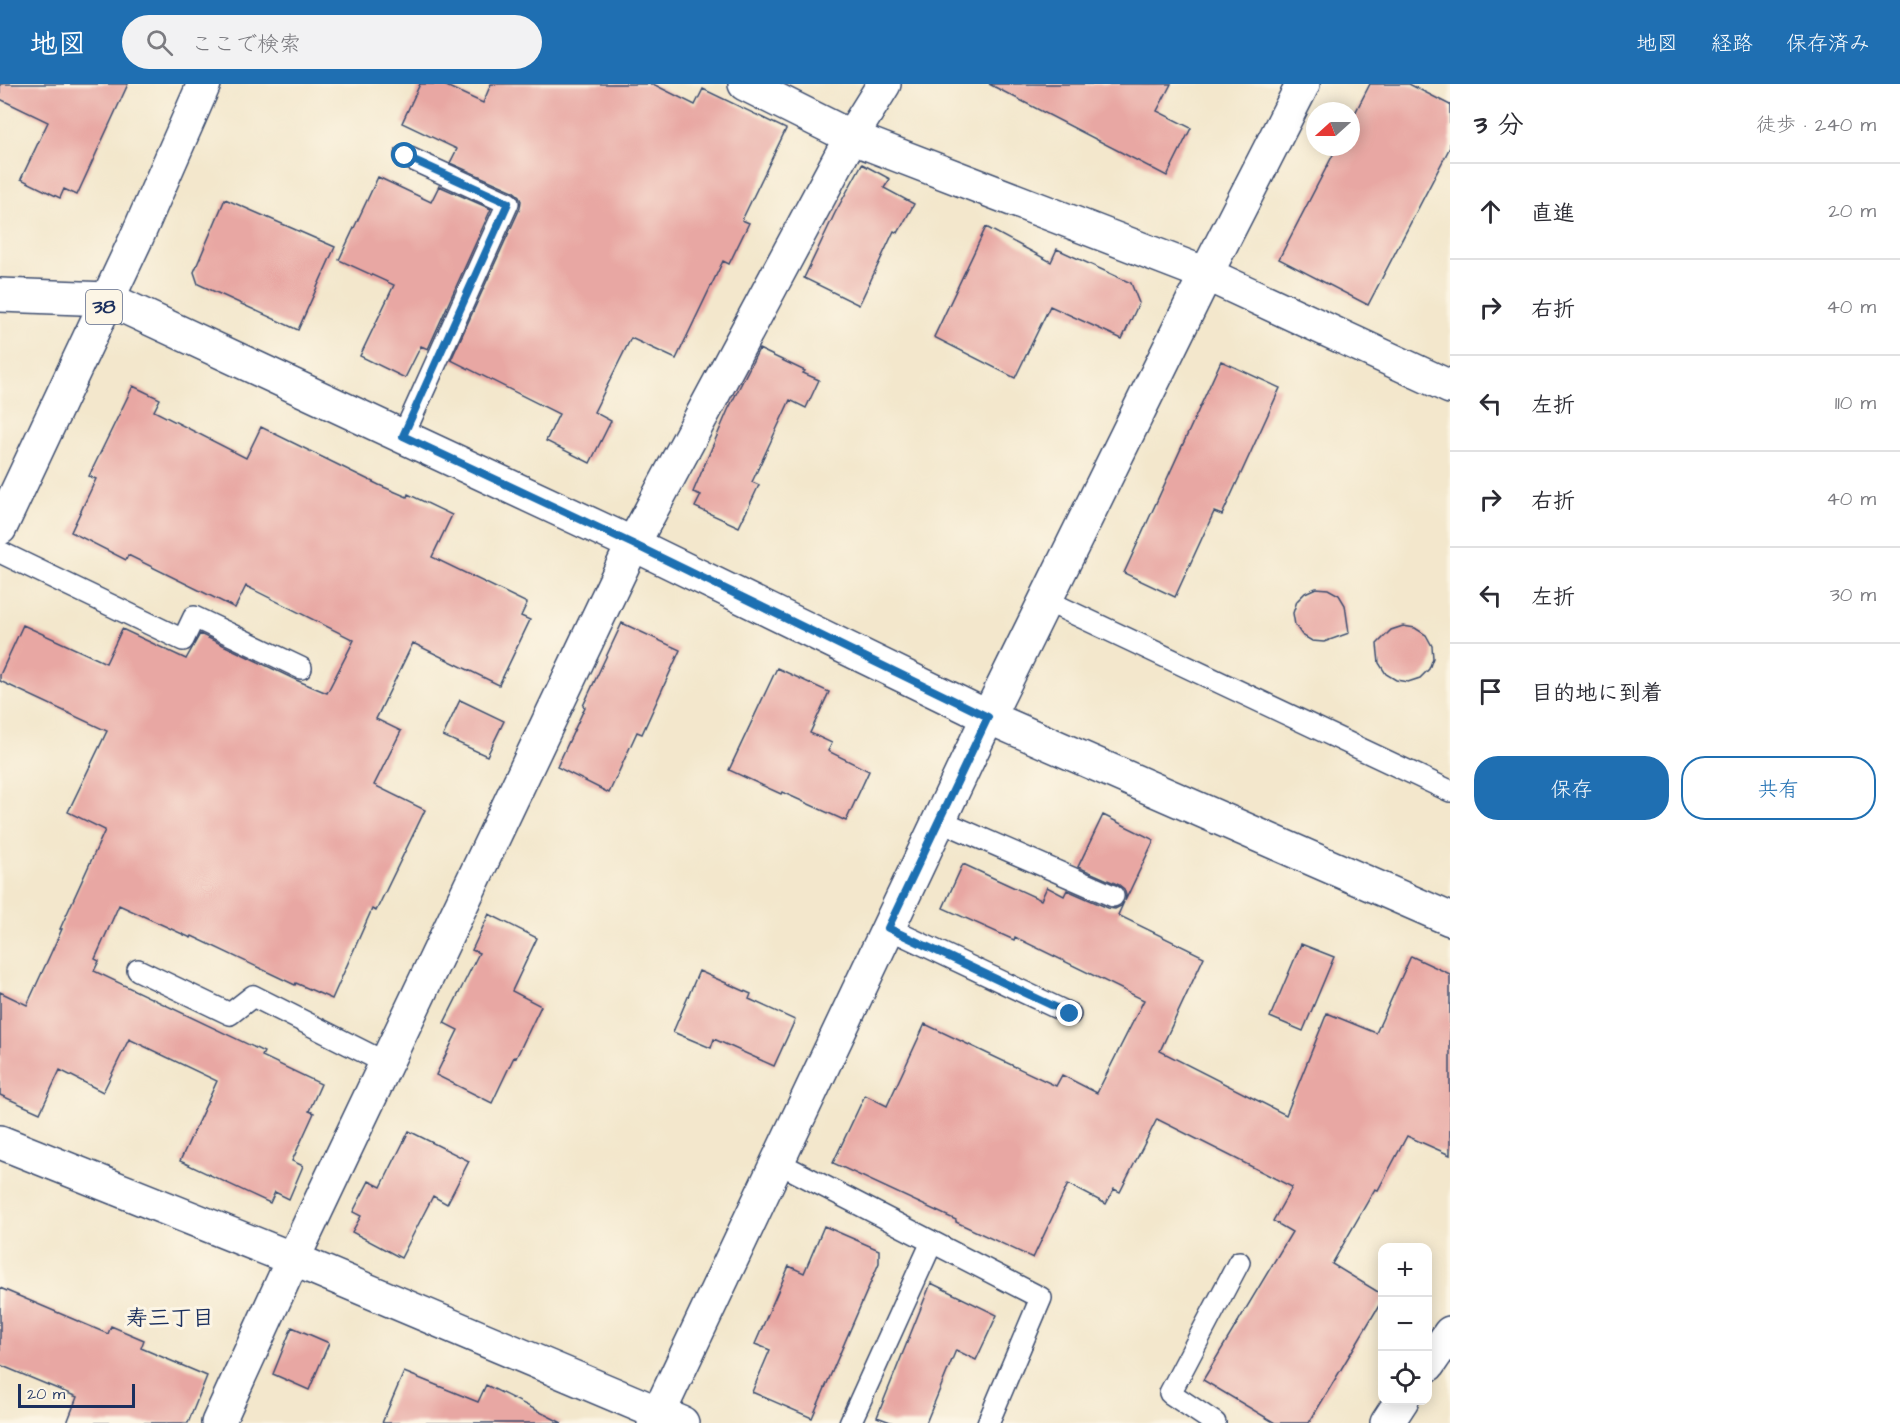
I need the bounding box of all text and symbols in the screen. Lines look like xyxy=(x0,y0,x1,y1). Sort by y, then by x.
search box xyxy=(122,15,542,69)
text: 地図 xyxy=(30,25,86,64)
icon: search xyxy=(143,26,176,59)
text: ここで検索 xyxy=(191,29,301,60)
text: 地図 xyxy=(1636,29,1678,58)
text: 経路 xyxy=(1711,29,1753,58)
text: 保存済み xyxy=(1786,29,1870,58)
north arrow xyxy=(1306,102,1360,156)
text: 3 分 xyxy=(1474,107,1524,143)
text: 徒歩 · 240 m xyxy=(1756,111,1876,139)
route start xyxy=(391,142,417,168)
icon: ahead xyxy=(1474,195,1507,228)
text: 20 m xyxy=(1828,197,1876,225)
text: 直進 xyxy=(1531,198,1575,229)
road number: 38 xyxy=(86,290,122,324)
icon: right xyxy=(1474,291,1507,324)
text: 40 m xyxy=(1826,293,1876,321)
text: 右折 xyxy=(1531,294,1575,325)
icon: left xyxy=(1474,387,1507,420)
text: 110 m xyxy=(1835,389,1876,417)
text: 左折 xyxy=(1531,390,1575,421)
icon: right xyxy=(1474,483,1507,516)
text: 40 m xyxy=(1826,485,1876,513)
text: 右折 xyxy=(1531,486,1575,517)
icon: left xyxy=(1474,579,1507,612)
text: 30 m xyxy=(1830,581,1876,609)
text: 左折 xyxy=(1531,582,1575,613)
icon: arrive xyxy=(1474,675,1507,708)
text: 目的地に到着 xyxy=(1531,678,1663,709)
button: 保存 xyxy=(1474,756,1669,820)
button: 共有 xyxy=(1681,756,1876,820)
route end xyxy=(1056,1000,1082,1026)
map controls xyxy=(1378,1243,1432,1405)
button: + xyxy=(1378,1243,1432,1297)
button: − xyxy=(1378,1297,1432,1351)
district label: 寿三丁目 xyxy=(126,1303,214,1334)
button: locate xyxy=(1378,1351,1432,1405)
scale bar xyxy=(18,1381,135,1408)
text: 20 m xyxy=(27,1383,65,1405)

